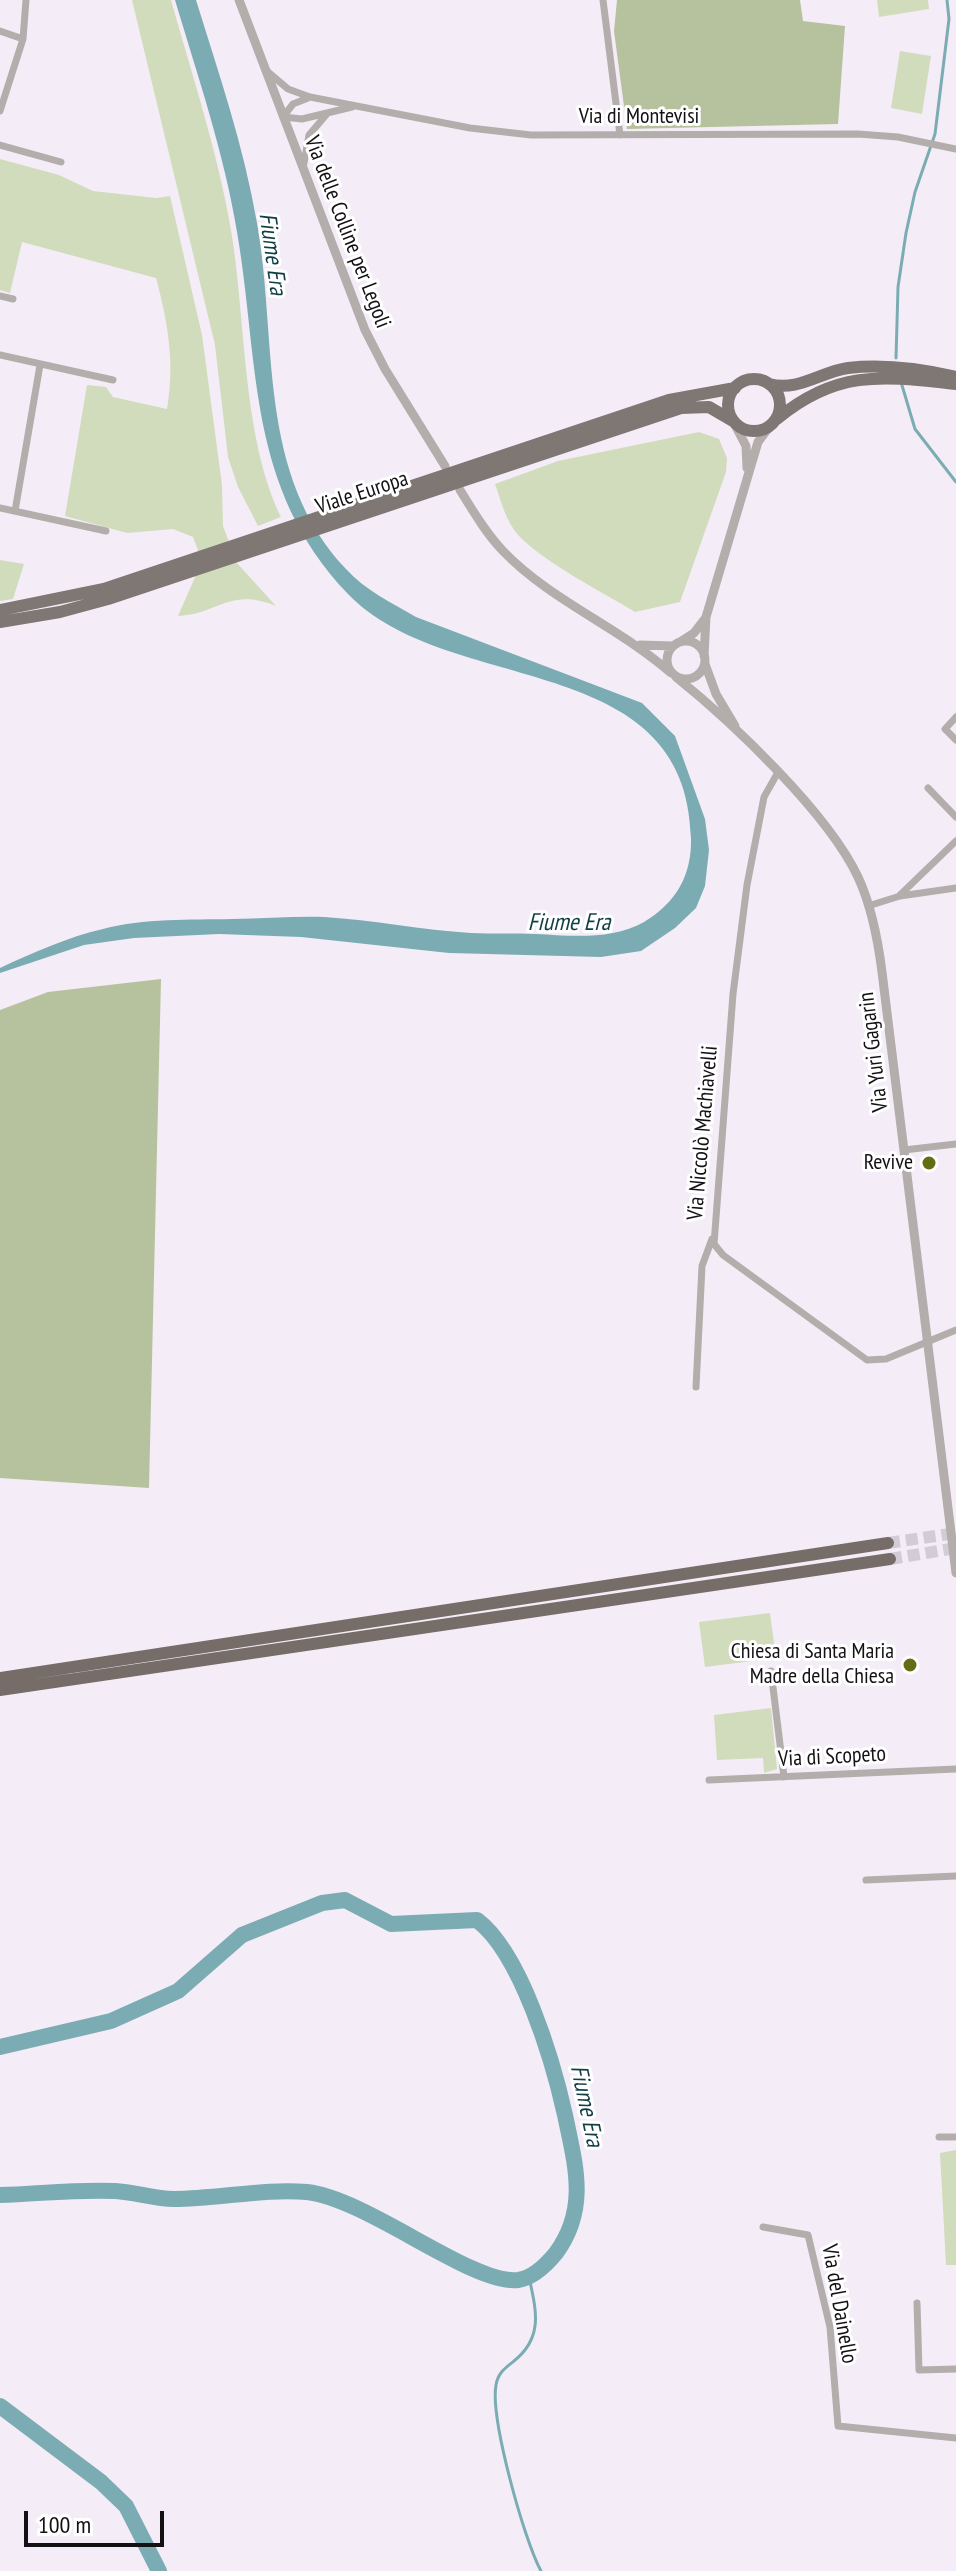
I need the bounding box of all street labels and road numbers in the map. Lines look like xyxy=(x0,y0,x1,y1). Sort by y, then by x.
street label: Via di Montevisi xyxy=(579,104,699,130)
street label: Via delle Colline per Legoli xyxy=(298,132,396,332)
street label: Viale Europa xyxy=(312,466,412,520)
street label: Via Yuri Gagarin xyxy=(854,991,894,1113)
street label: Via Niccolò Machiavelli xyxy=(682,1045,724,1221)
street label: Via di Scopeto xyxy=(777,1741,887,1773)
street label: Via del Dainello xyxy=(816,2242,862,2366)

